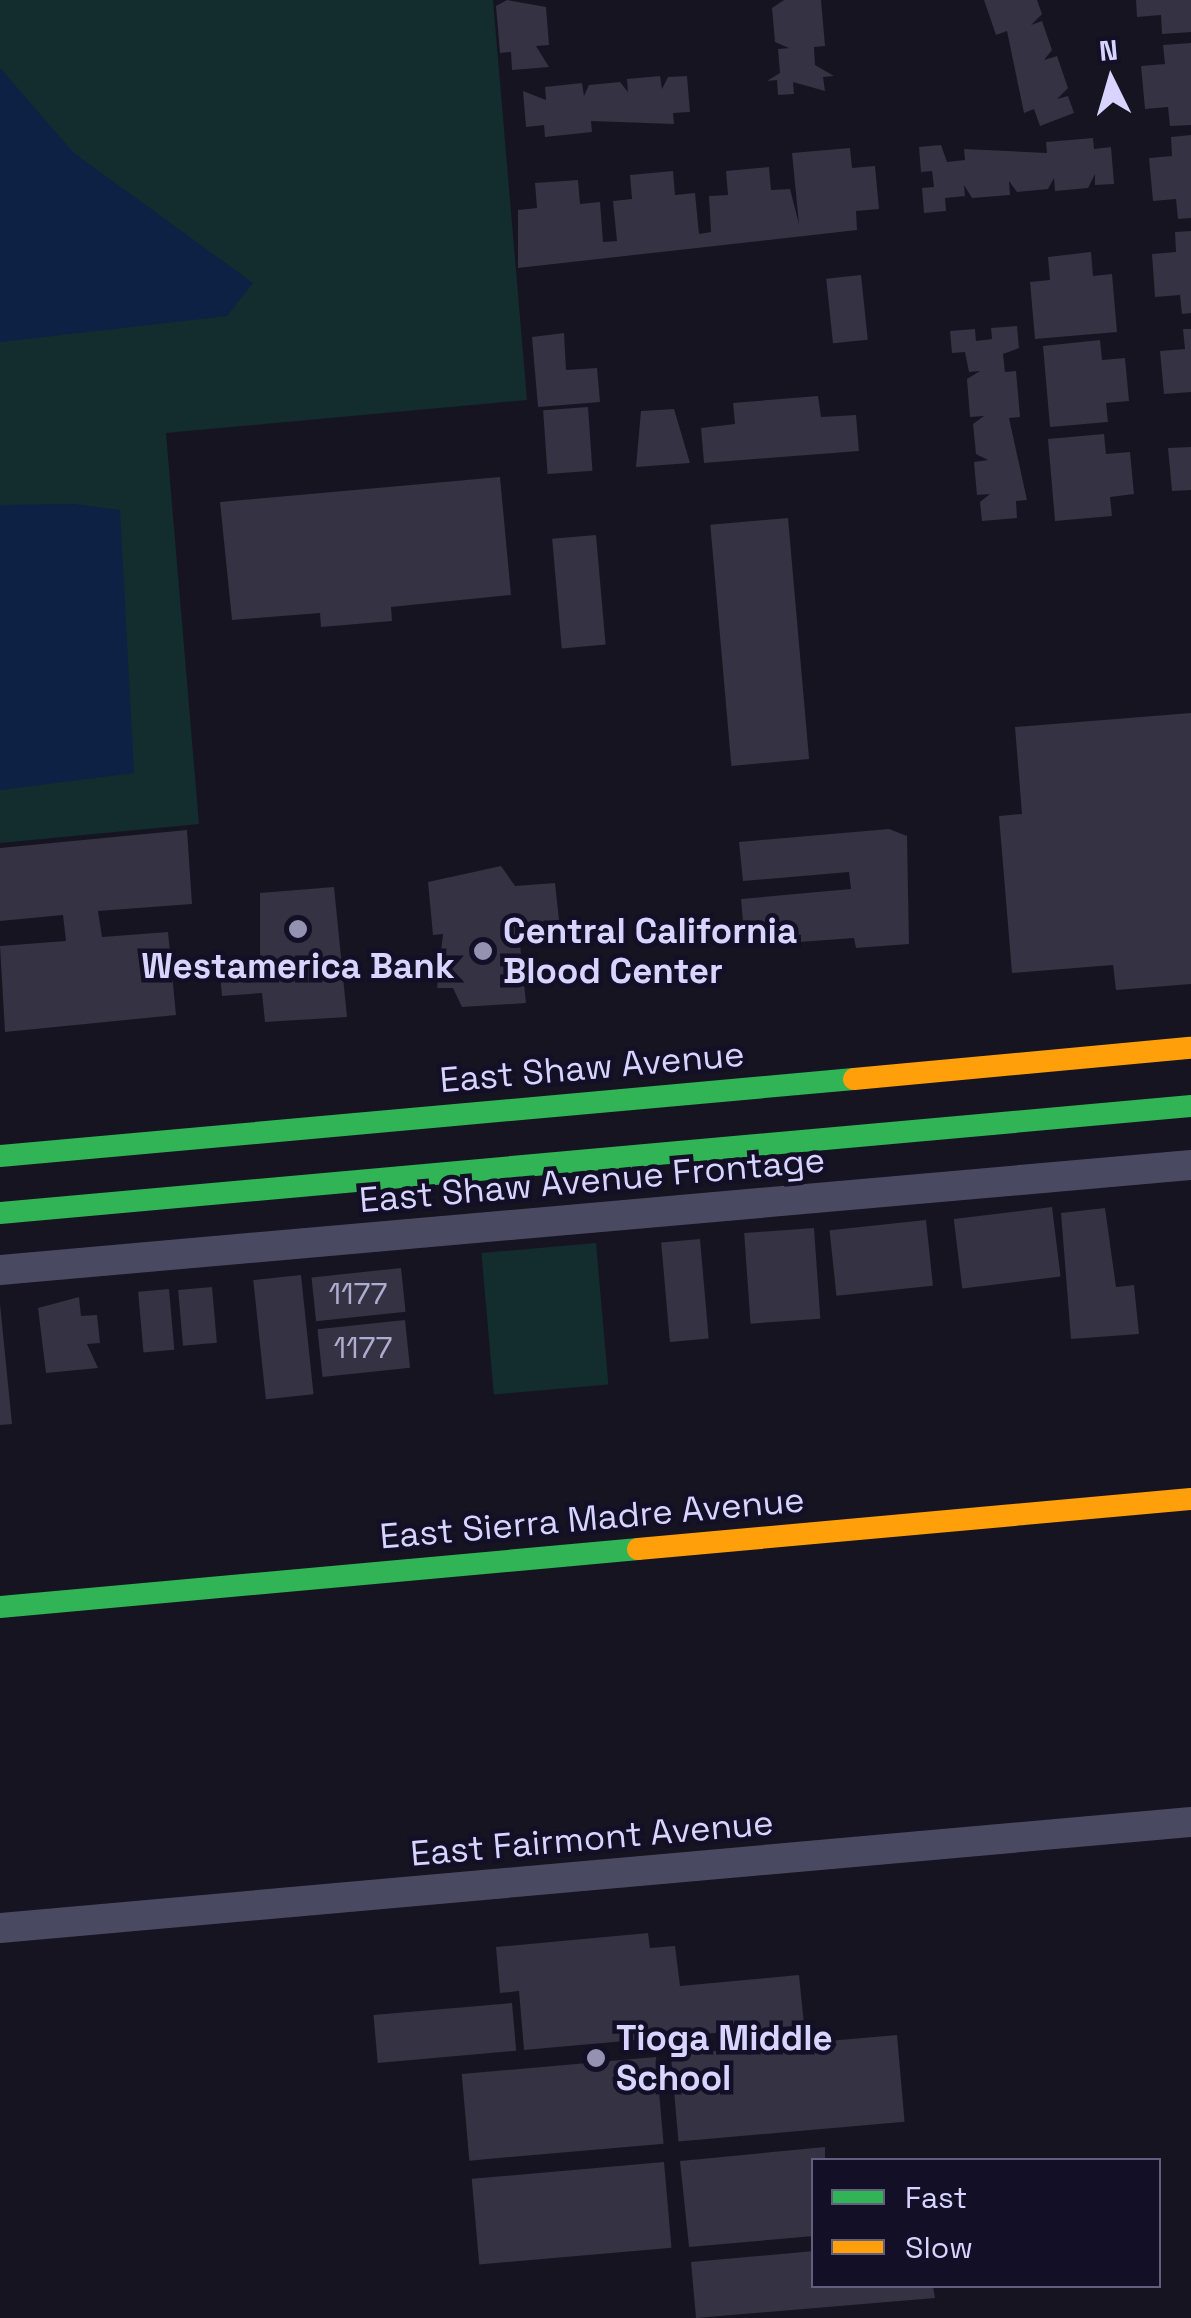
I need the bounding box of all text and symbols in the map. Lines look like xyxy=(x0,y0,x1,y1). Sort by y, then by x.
north arrow xyxy=(1061,30,1161,130)
text: N xyxy=(1097,31,1119,69)
place label: Central California Blood Center xyxy=(503,910,797,992)
marker: Westamerica Bank xyxy=(287,918,309,940)
marker: Central California Blood Center xyxy=(472,940,494,962)
place label: Westamerica Bank xyxy=(141,945,455,987)
street label: East Shaw Avenue xyxy=(438,1033,746,1101)
street label: East Shaw Avenue Frontage xyxy=(357,1139,827,1221)
house number: 1177 xyxy=(329,1276,387,1312)
house number: 1177 xyxy=(334,1330,392,1366)
street label: East Sierra Madre Avenue xyxy=(378,1478,806,1558)
street label: East Fairmont Avenue xyxy=(408,1801,776,1875)
place label: Tioga Middle School xyxy=(616,2017,833,2099)
marker: Tioga Middle School xyxy=(585,2047,607,2069)
legend xyxy=(811,2158,1161,2288)
text: Fast xyxy=(905,2178,967,2217)
text: Slow xyxy=(905,2228,973,2267)

